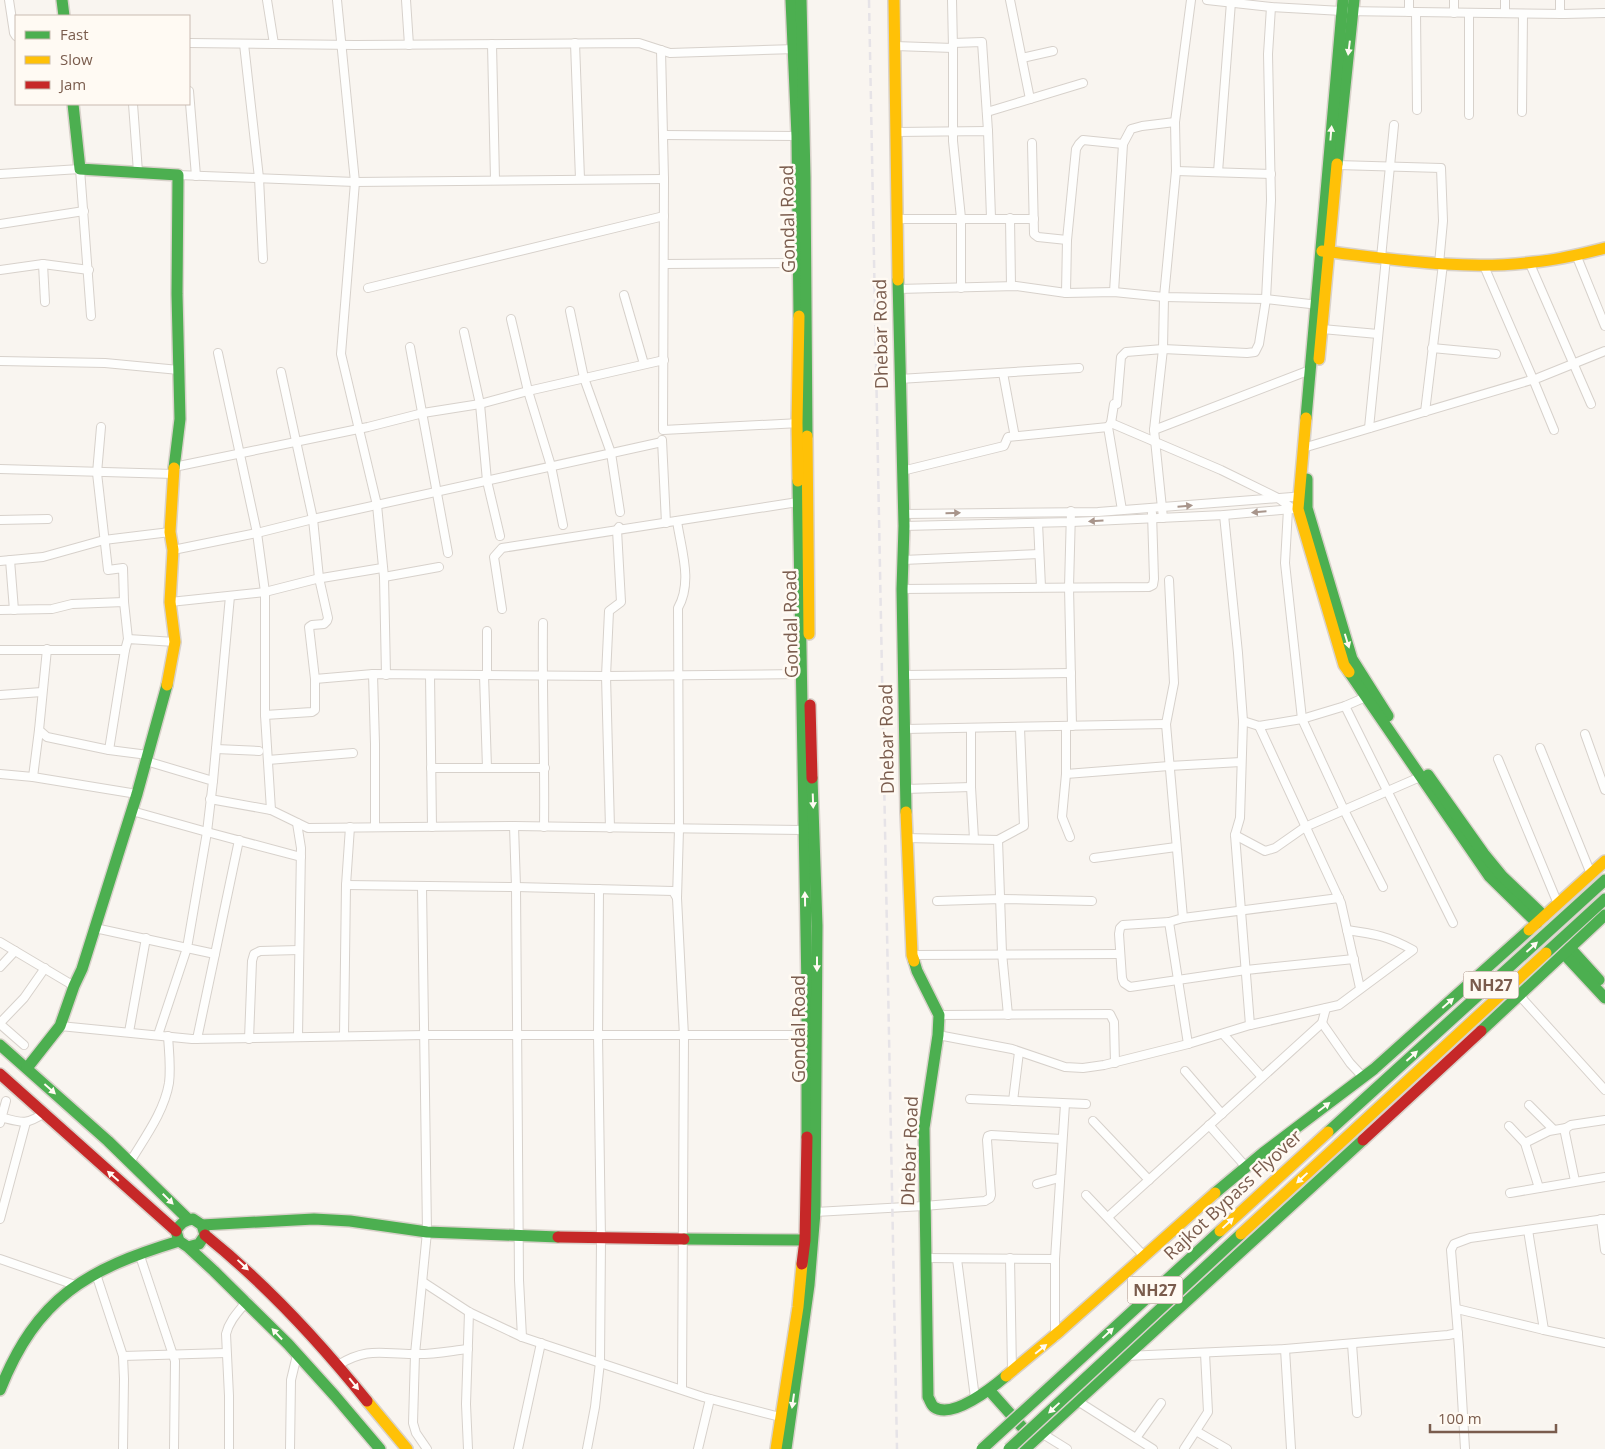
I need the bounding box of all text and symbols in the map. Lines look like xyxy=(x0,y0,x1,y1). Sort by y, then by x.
legend xyxy=(15,15,190,105)
text: Fast xyxy=(60,24,89,44)
one-way arrow xyxy=(1345,41,1353,57)
text: Slow xyxy=(60,49,93,69)
text: Jam xyxy=(58,74,86,94)
one-way arrow xyxy=(1327,124,1335,140)
street label: Gondal Road xyxy=(774,165,800,273)
street label: Dhebar Road xyxy=(867,279,893,389)
one-way arrow xyxy=(1177,502,1193,510)
one-way arrow xyxy=(1250,508,1266,516)
one-way arrow xyxy=(945,509,961,517)
one-way arrow xyxy=(1088,517,1104,525)
street label: Gondal Road xyxy=(777,570,803,678)
one-way arrow xyxy=(1343,633,1351,648)
street label: Dhebar Road xyxy=(873,684,899,794)
one-way arrow xyxy=(809,793,817,809)
one-way arrow xyxy=(800,891,808,907)
one-way arrow xyxy=(1526,941,1539,952)
one-way arrow xyxy=(813,956,821,972)
road number: NH27 xyxy=(1464,972,1518,998)
street label: Gondal Road xyxy=(786,975,810,1083)
one-way arrow xyxy=(1442,997,1454,1009)
one-way arrow xyxy=(1406,1050,1418,1062)
one-way arrow xyxy=(43,1083,56,1094)
street label: Dhebar Road xyxy=(895,1095,923,1206)
one-way arrow xyxy=(1317,1102,1330,1113)
street label: Rajkot Bypass Flyover xyxy=(1158,1123,1307,1265)
one-way arrow xyxy=(107,1170,119,1182)
one-way arrow xyxy=(1296,1172,1308,1184)
one-way arrow xyxy=(162,1193,174,1205)
one-way arrow xyxy=(1221,1217,1233,1229)
one-way arrow xyxy=(237,1259,249,1271)
road number: NH27 xyxy=(1128,1276,1182,1304)
one-way arrow xyxy=(1102,1327,1114,1339)
one-way arrow xyxy=(272,1328,283,1341)
one-way arrow xyxy=(1034,1343,1047,1354)
one-way arrow xyxy=(348,1377,359,1390)
one-way arrow xyxy=(789,1393,797,1409)
one-way arrow xyxy=(1048,1402,1061,1413)
scale bar xyxy=(1430,1402,1556,1434)
text: 100 m xyxy=(1438,1408,1482,1428)

